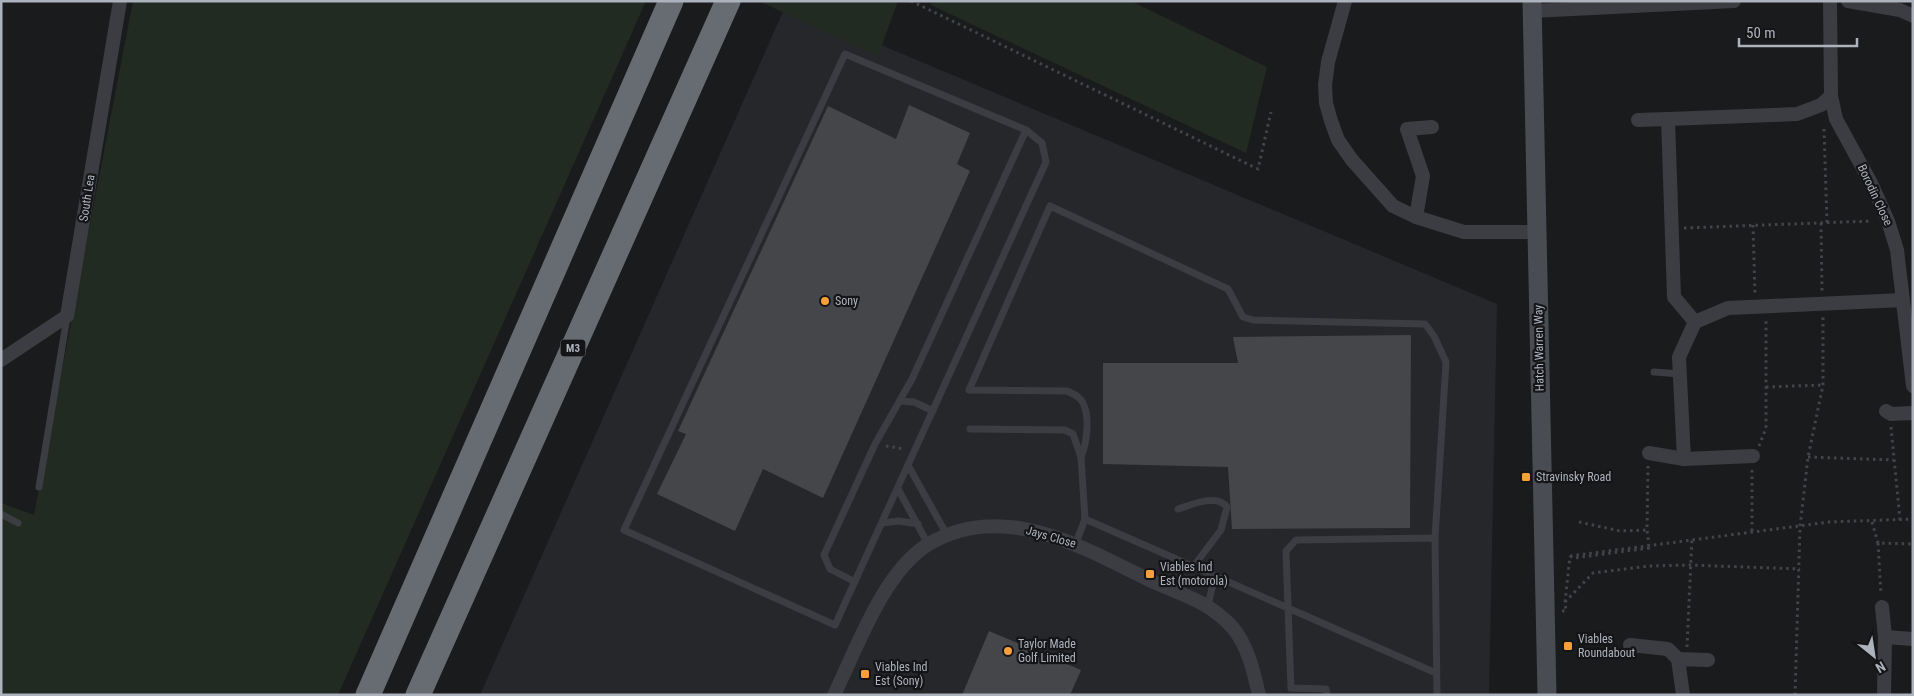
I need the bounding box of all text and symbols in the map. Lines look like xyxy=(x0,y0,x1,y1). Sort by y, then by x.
scale bar xyxy=(1739,15,1856,47)
text: 50 m xyxy=(1746,24,1776,42)
street label: Borodin Close xyxy=(1855,162,1895,228)
street label: South Lea xyxy=(76,173,98,222)
place label: Sony xyxy=(835,294,858,308)
marker: Sony xyxy=(819,295,831,307)
street label: Hatch Warren Way xyxy=(1531,305,1547,391)
road number: M3 xyxy=(560,339,586,356)
place label: Stravinsky Road xyxy=(1536,470,1611,484)
marker: Stravinsky Road xyxy=(1520,471,1532,483)
street label: Jays Close xyxy=(1024,523,1078,551)
place label: Viables Ind Est (motorola) xyxy=(1160,560,1228,588)
marker: Viables Ind Est (motorola) xyxy=(1144,568,1156,580)
north arrow xyxy=(1849,631,1899,681)
place label: Viables Roundabout xyxy=(1578,632,1635,660)
place label: Taylor Made Golf Limited xyxy=(1018,637,1076,665)
marker: Viables Roundabout xyxy=(1562,640,1574,652)
marker: Taylor Made Golf Limited xyxy=(1002,645,1014,657)
text: N xyxy=(1873,658,1888,676)
place label: Viables Ind Est (Sony) xyxy=(875,660,928,688)
marker: Viables Ind Est (Sony) xyxy=(859,668,871,680)

